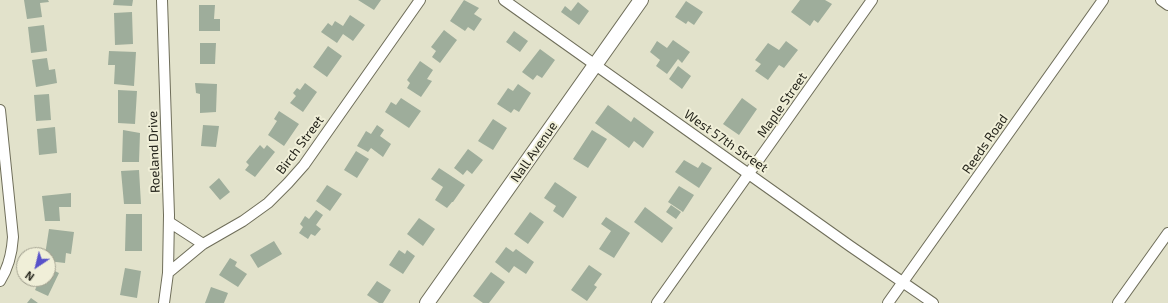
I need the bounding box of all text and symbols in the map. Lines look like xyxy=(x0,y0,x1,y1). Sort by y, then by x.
street label: Maple Street xyxy=(754,69,810,141)
street label: West 57th Street xyxy=(681,106,771,176)
street label: Roeland Drive xyxy=(145,111,163,193)
street label: Reeds Road xyxy=(959,111,1011,177)
street label: Birch Street xyxy=(273,113,327,177)
street label: Nall Avenue xyxy=(507,119,561,185)
north arrow xyxy=(16,247,56,287)
text: N xyxy=(22,269,36,284)

